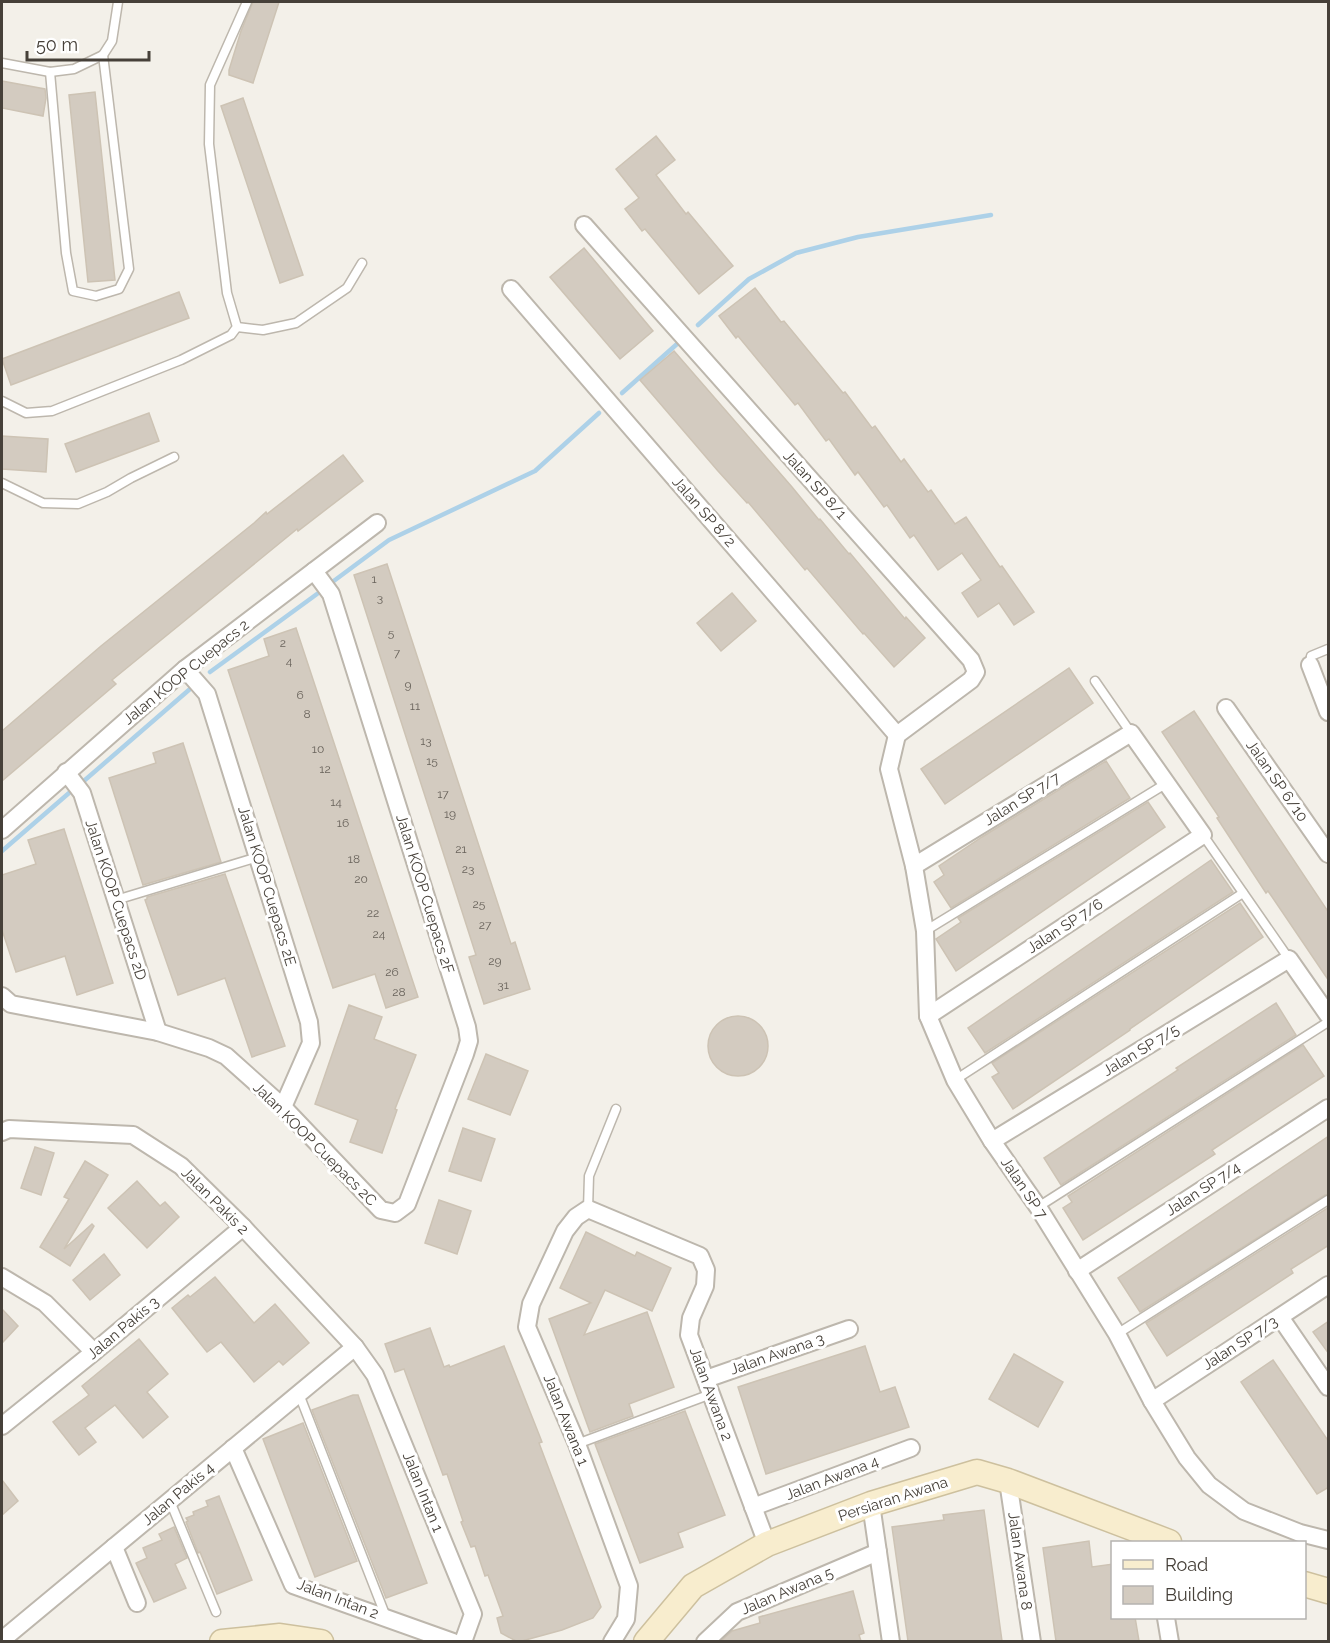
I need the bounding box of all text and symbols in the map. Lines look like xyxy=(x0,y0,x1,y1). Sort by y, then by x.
scale bar xyxy=(27,24,148,62)
text: 50 m xyxy=(36,34,78,55)
street label: Jalan SP 8/1 xyxy=(780,447,851,523)
street label: Jalan SP 8/2 xyxy=(669,473,740,551)
house number: 1 xyxy=(371,572,377,586)
house number: 3 xyxy=(377,591,383,605)
street label: Jalan KOOP Cuepacs 2 xyxy=(119,615,253,728)
house number: 5 xyxy=(388,626,395,640)
house number: 2 xyxy=(280,636,286,650)
house number: 7 xyxy=(394,646,401,660)
house number: 4 xyxy=(286,654,293,668)
house number: 9 xyxy=(404,678,412,692)
house number: 6 xyxy=(296,688,304,702)
house number: 11 xyxy=(410,699,420,713)
house number: 8 xyxy=(303,707,311,721)
house number: 13 xyxy=(420,734,432,748)
street label: Jalan SP 6/10 xyxy=(1242,737,1312,825)
house number: 10 xyxy=(312,742,324,756)
house number: 15 xyxy=(426,754,438,768)
house number: 12 xyxy=(319,762,331,776)
street label: Jalan SP 7/7 xyxy=(981,769,1063,829)
house number: 17 xyxy=(437,787,449,801)
house number: 14 xyxy=(330,795,342,809)
street label: Jalan KOOP Cuepacs 2E xyxy=(234,804,300,968)
house number: 19 xyxy=(444,807,456,821)
street label: Jalan KOOP Cuepacs 2F xyxy=(392,812,458,976)
house number: 16 xyxy=(337,816,349,830)
street label: Jalan KOOP Cuepacs 2D xyxy=(82,817,151,983)
house number: 21 xyxy=(455,842,467,856)
house number: 18 xyxy=(348,852,360,866)
house number: 23 xyxy=(462,862,474,876)
house number: 20 xyxy=(354,872,368,886)
street label: Jalan SP 7/6 xyxy=(1024,895,1106,957)
house number: 25 xyxy=(473,897,486,911)
house number: 22 xyxy=(367,906,379,920)
house number: 27 xyxy=(479,918,492,932)
house number: 24 xyxy=(373,927,386,941)
house number: 29 xyxy=(488,954,502,968)
house number: 26 xyxy=(385,965,399,979)
house number: 31 xyxy=(497,978,509,992)
house number: 28 xyxy=(392,985,406,999)
street label: Jalan SP 7/5 xyxy=(1100,1020,1182,1080)
street label: Jalan KOOP Cuepacs 2C xyxy=(249,1078,381,1210)
street label: Jalan SP 7 xyxy=(997,1154,1051,1222)
street label: Jalan SP 7/4 xyxy=(1162,1158,1244,1220)
street label: Jalan Pakis 2 xyxy=(178,1164,252,1238)
street label: Jalan Pakis 3 xyxy=(84,1293,162,1363)
street label: Jalan SP 7/3 xyxy=(1199,1312,1281,1374)
street label: Jalan Awana 3 xyxy=(728,1330,826,1378)
street label: Jalan Awana 2 xyxy=(686,1345,736,1443)
street label: Jalan Awana 1 xyxy=(540,1372,593,1469)
street label: Jalan Intan 1 xyxy=(399,1449,447,1535)
street label: Jalan Awana 4 xyxy=(783,1452,881,1504)
street label: Jalan Pakis 4 xyxy=(139,1459,217,1529)
street label: Persiaran Awana xyxy=(836,1473,950,1525)
street label: Jalan Awana 8 xyxy=(1004,1511,1036,1611)
legend xyxy=(1111,1541,1306,1619)
text: Road xyxy=(1165,1554,1208,1575)
street label: Jalan Awana 5 xyxy=(738,1564,836,1618)
street label: Jalan Intan 2 xyxy=(295,1575,382,1623)
text: Building xyxy=(1165,1584,1233,1605)

